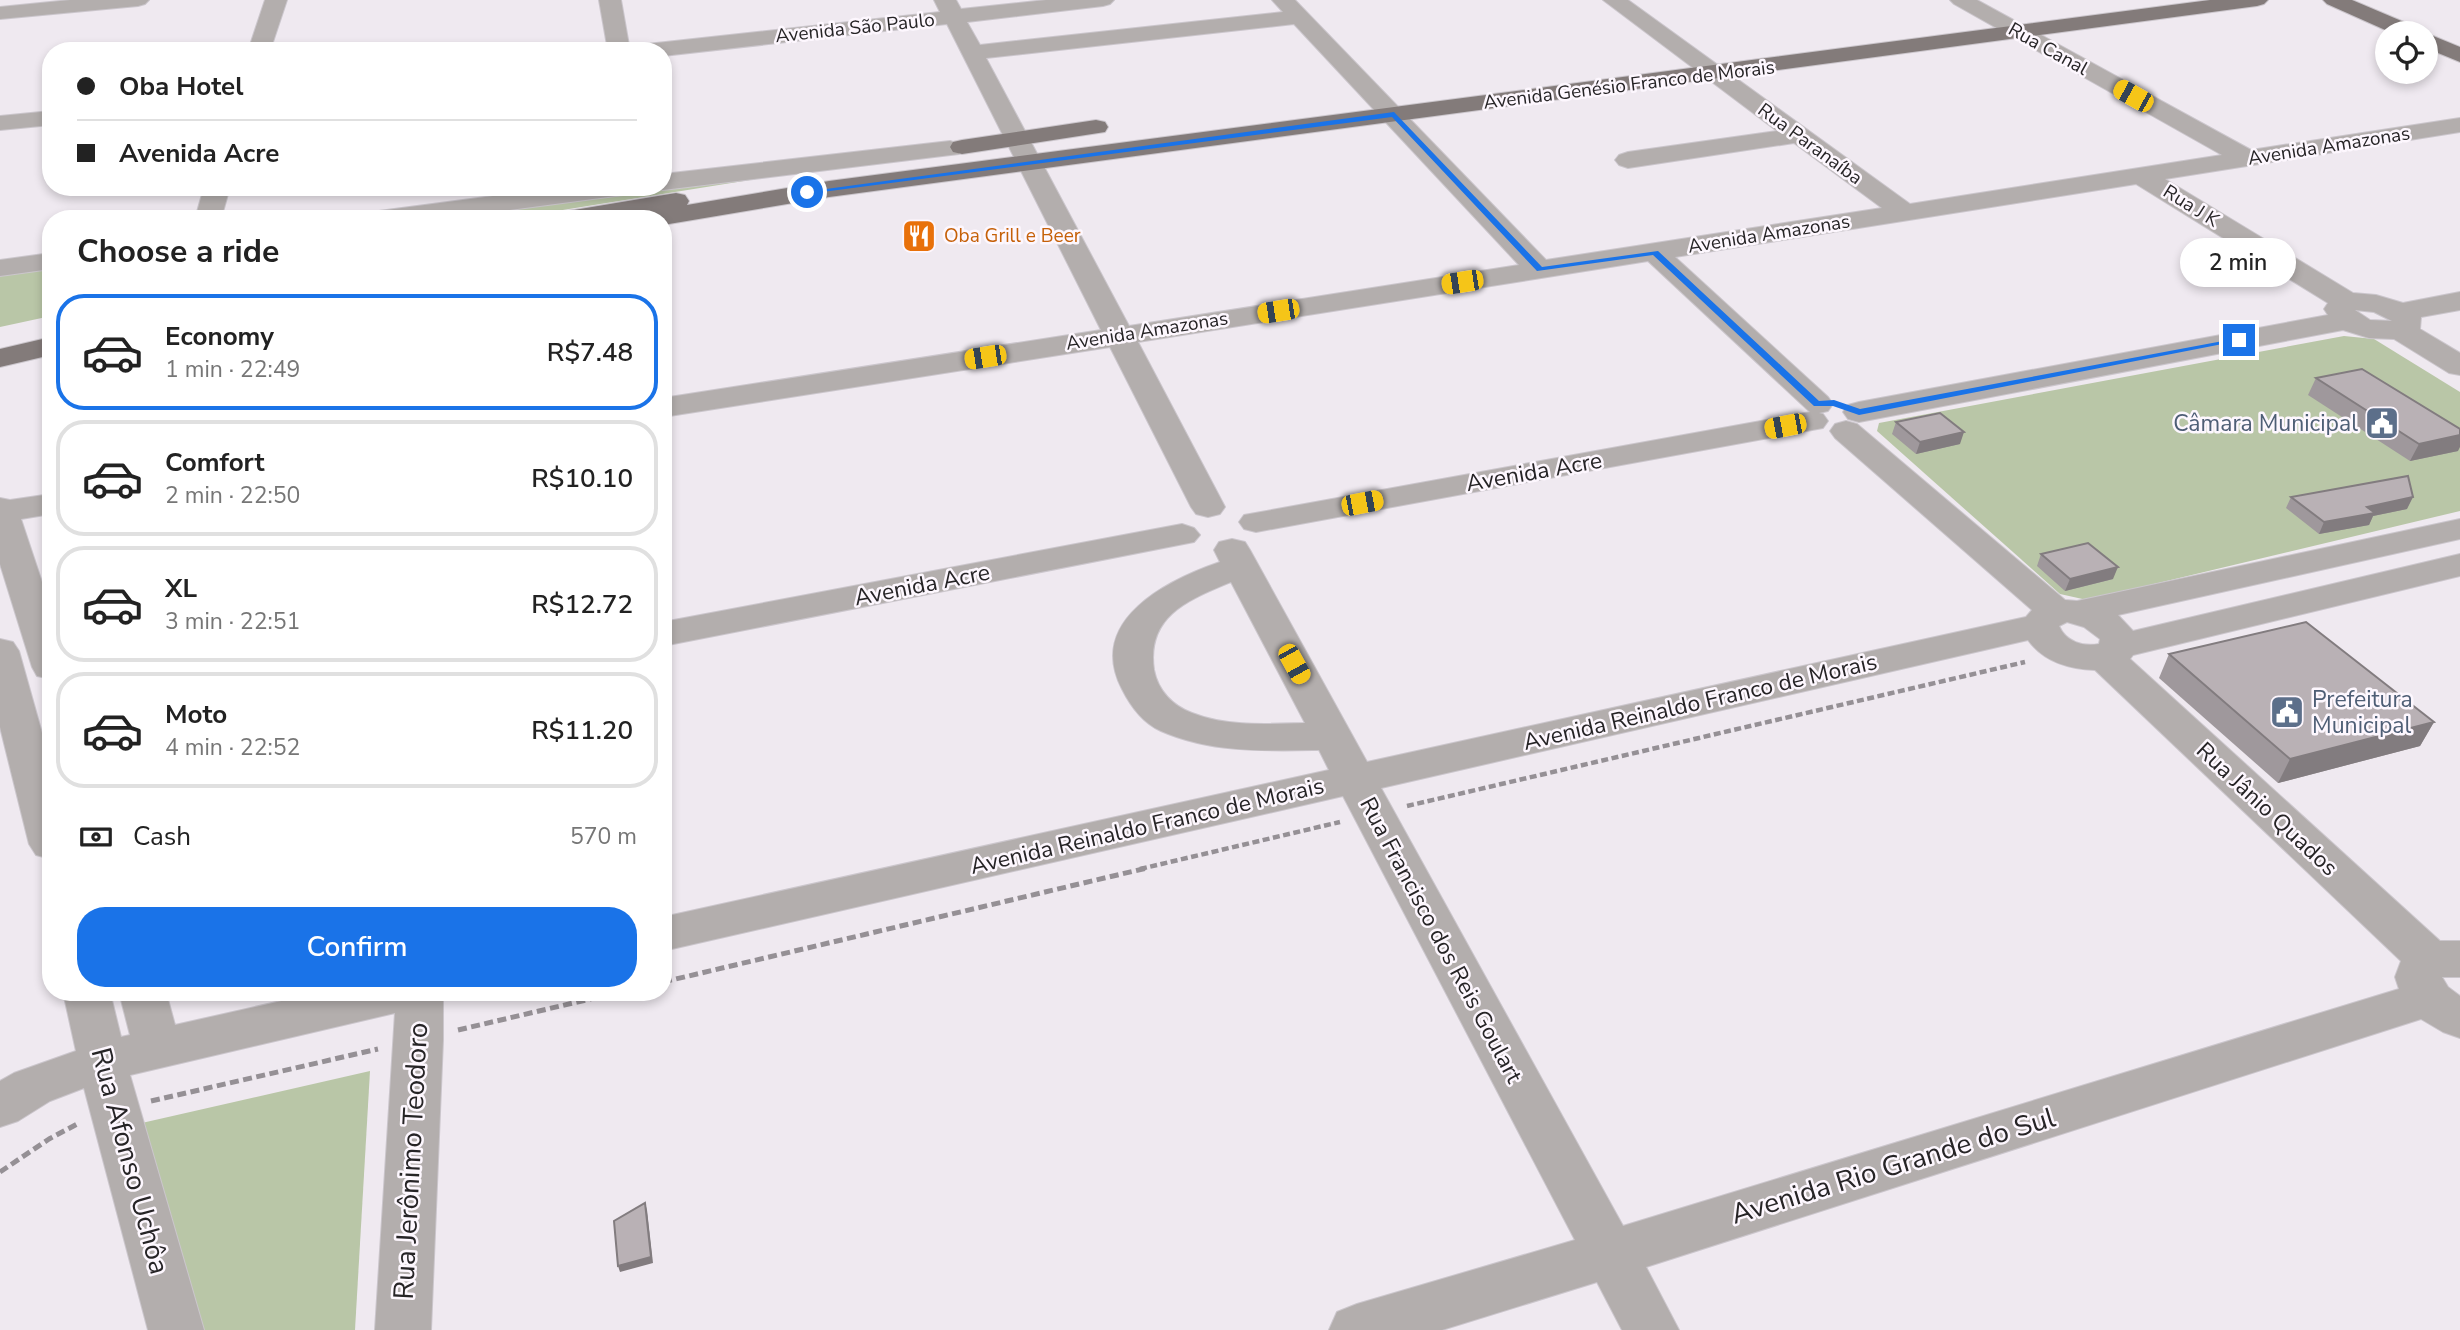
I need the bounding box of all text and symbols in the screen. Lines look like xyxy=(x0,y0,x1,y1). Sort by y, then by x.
street label: Avenida São Paulo xyxy=(774,7,936,49)
street label: Rua Canal xyxy=(2003,16,2093,82)
map controls xyxy=(2375,21,2438,84)
button: locate xyxy=(2375,21,2438,84)
street label: Avenida Genésio Franco de Morais xyxy=(1482,54,1776,116)
text: Oba Hotel xyxy=(119,69,243,104)
car xyxy=(2110,77,2157,115)
street label: Rua Paranaíba xyxy=(1752,97,1868,191)
street label: Avenida Amazonas xyxy=(2246,120,2412,172)
text: Avenida Acre xyxy=(119,136,279,171)
route start xyxy=(791,176,823,208)
street label: Rua J K xyxy=(2158,179,2225,234)
street label: Avenida Amazonas xyxy=(1686,208,1852,260)
restaurant icon: Oba Grill e Beer xyxy=(900,217,938,255)
place label: Oba Grill e Beer xyxy=(944,223,1081,249)
text: Choose a ride xyxy=(77,230,279,273)
callout: 2 min xyxy=(2181,238,2297,288)
text: 2 min xyxy=(2209,247,2267,278)
car xyxy=(1440,268,1485,296)
car xyxy=(1256,297,1301,325)
street label: Avenida Amazonas xyxy=(1064,305,1230,357)
text: Economy xyxy=(165,319,274,354)
icon: car xyxy=(81,321,144,384)
route end xyxy=(2223,324,2255,356)
text: R$7.48 xyxy=(547,335,633,370)
car xyxy=(963,343,1008,371)
text: 1 min · 22:49 xyxy=(165,354,300,385)
public building icon: Câmara Municipal xyxy=(2363,404,2401,442)
place label: Câmara Municipal xyxy=(2173,408,2358,439)
car xyxy=(1763,412,1808,440)
text: Comfort xyxy=(165,445,265,480)
street label: Avenida Acre xyxy=(1464,445,1604,499)
icon: car xyxy=(81,447,144,510)
text: R$10.10 xyxy=(531,461,633,496)
text: 2 min · 22:50 xyxy=(165,480,300,511)
car xyxy=(1340,489,1385,517)
street label: Avenida Acre xyxy=(852,557,992,613)
text: XL xyxy=(165,571,197,606)
icon: car xyxy=(81,573,144,636)
text: R$12.72 xyxy=(531,587,633,622)
text: 3 min · 22:51 xyxy=(165,606,300,637)
car xyxy=(1275,641,1314,687)
street label: Avenida Reinaldo Franco de Morais xyxy=(1520,646,1880,758)
place label: Prefeitura Municipal xyxy=(2312,684,2413,741)
public building icon: Prefeitura Municipal xyxy=(2268,693,2306,731)
text: Moto xyxy=(165,697,227,732)
icon: car xyxy=(81,699,144,762)
text: R$11.20 xyxy=(531,713,633,748)
text: 4 min · 22:52 xyxy=(165,732,300,763)
street label: Rua Jânio Quados xyxy=(2189,735,2345,883)
street label: Avenida Reinaldo Franco de Morais xyxy=(967,770,1327,882)
street label: Rua Francisco dos Reis Goulart xyxy=(1352,792,1530,1089)
icon: cash xyxy=(77,818,115,856)
text: Cash xyxy=(133,819,191,854)
text: 570 m xyxy=(570,821,637,852)
button: Confirm xyxy=(77,907,637,987)
street label: Rua Jerônimo Teodoro xyxy=(385,1021,437,1301)
street label: Rua Afonso Uchôa xyxy=(81,1044,179,1278)
street label: Avenida Rio Grande do Sul xyxy=(1726,1098,2060,1233)

